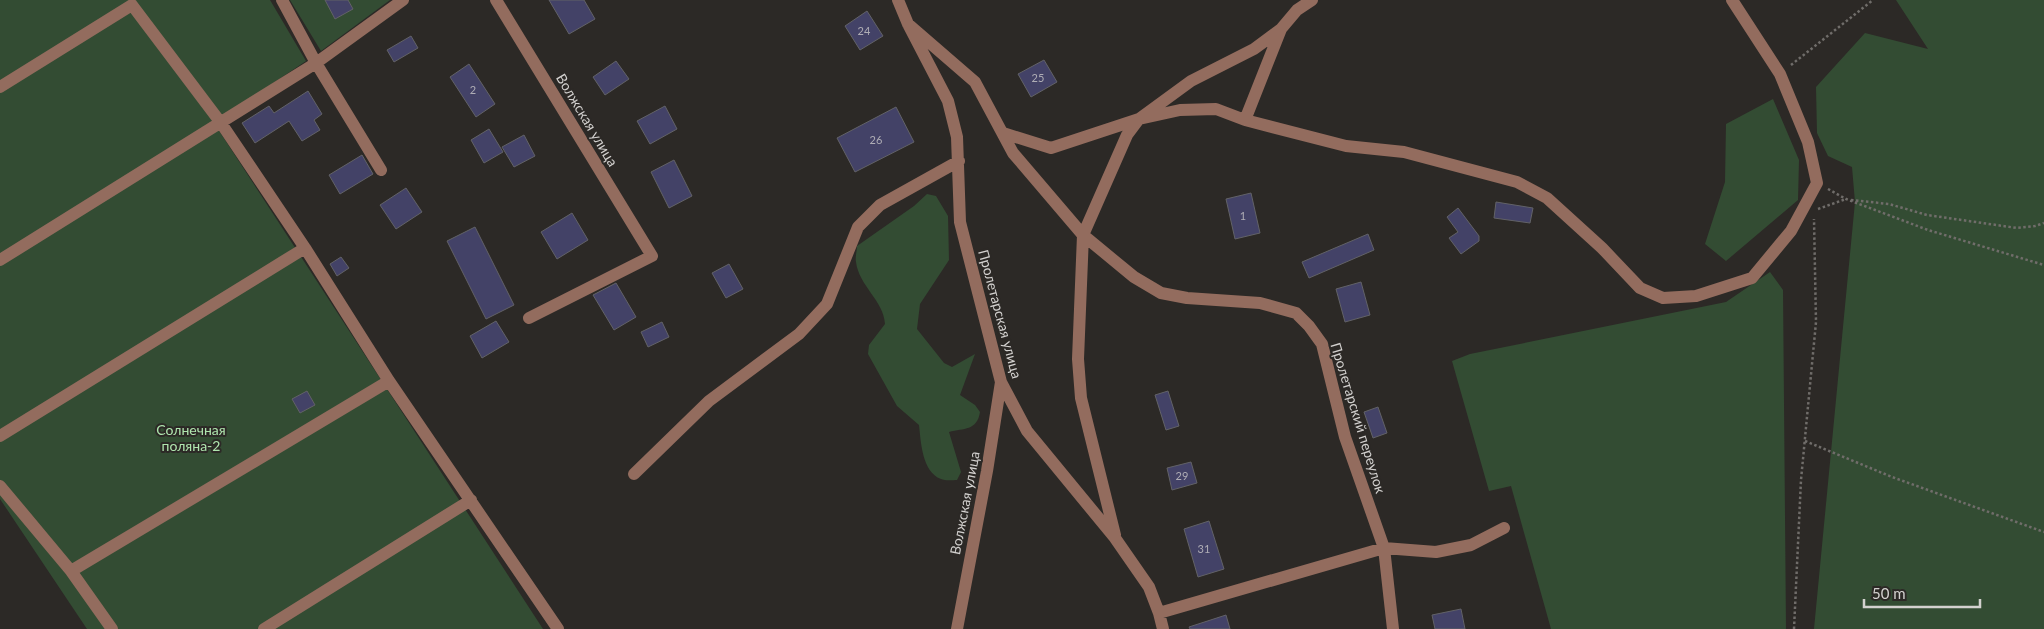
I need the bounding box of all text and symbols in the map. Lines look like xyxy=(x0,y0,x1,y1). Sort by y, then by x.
house number: 24 xyxy=(858,24,871,37)
street label: Волжская улица xyxy=(553,70,622,169)
house number: 25 xyxy=(1032,71,1044,84)
house number: 2 xyxy=(470,83,476,96)
house number: 26 xyxy=(870,133,882,146)
house number: 1 xyxy=(1240,209,1246,222)
street label: Пролетарская улица xyxy=(975,248,1026,380)
street label: Пролетарский переулок xyxy=(1327,340,1390,496)
park label: Солнечная поляна-2 xyxy=(156,421,226,454)
street label: Волжская улица xyxy=(946,450,983,556)
house number: 29 xyxy=(1176,469,1188,482)
house number: 31 xyxy=(1198,542,1210,555)
scale bar xyxy=(1864,576,1980,608)
text: 50 m xyxy=(1872,584,1906,602)

